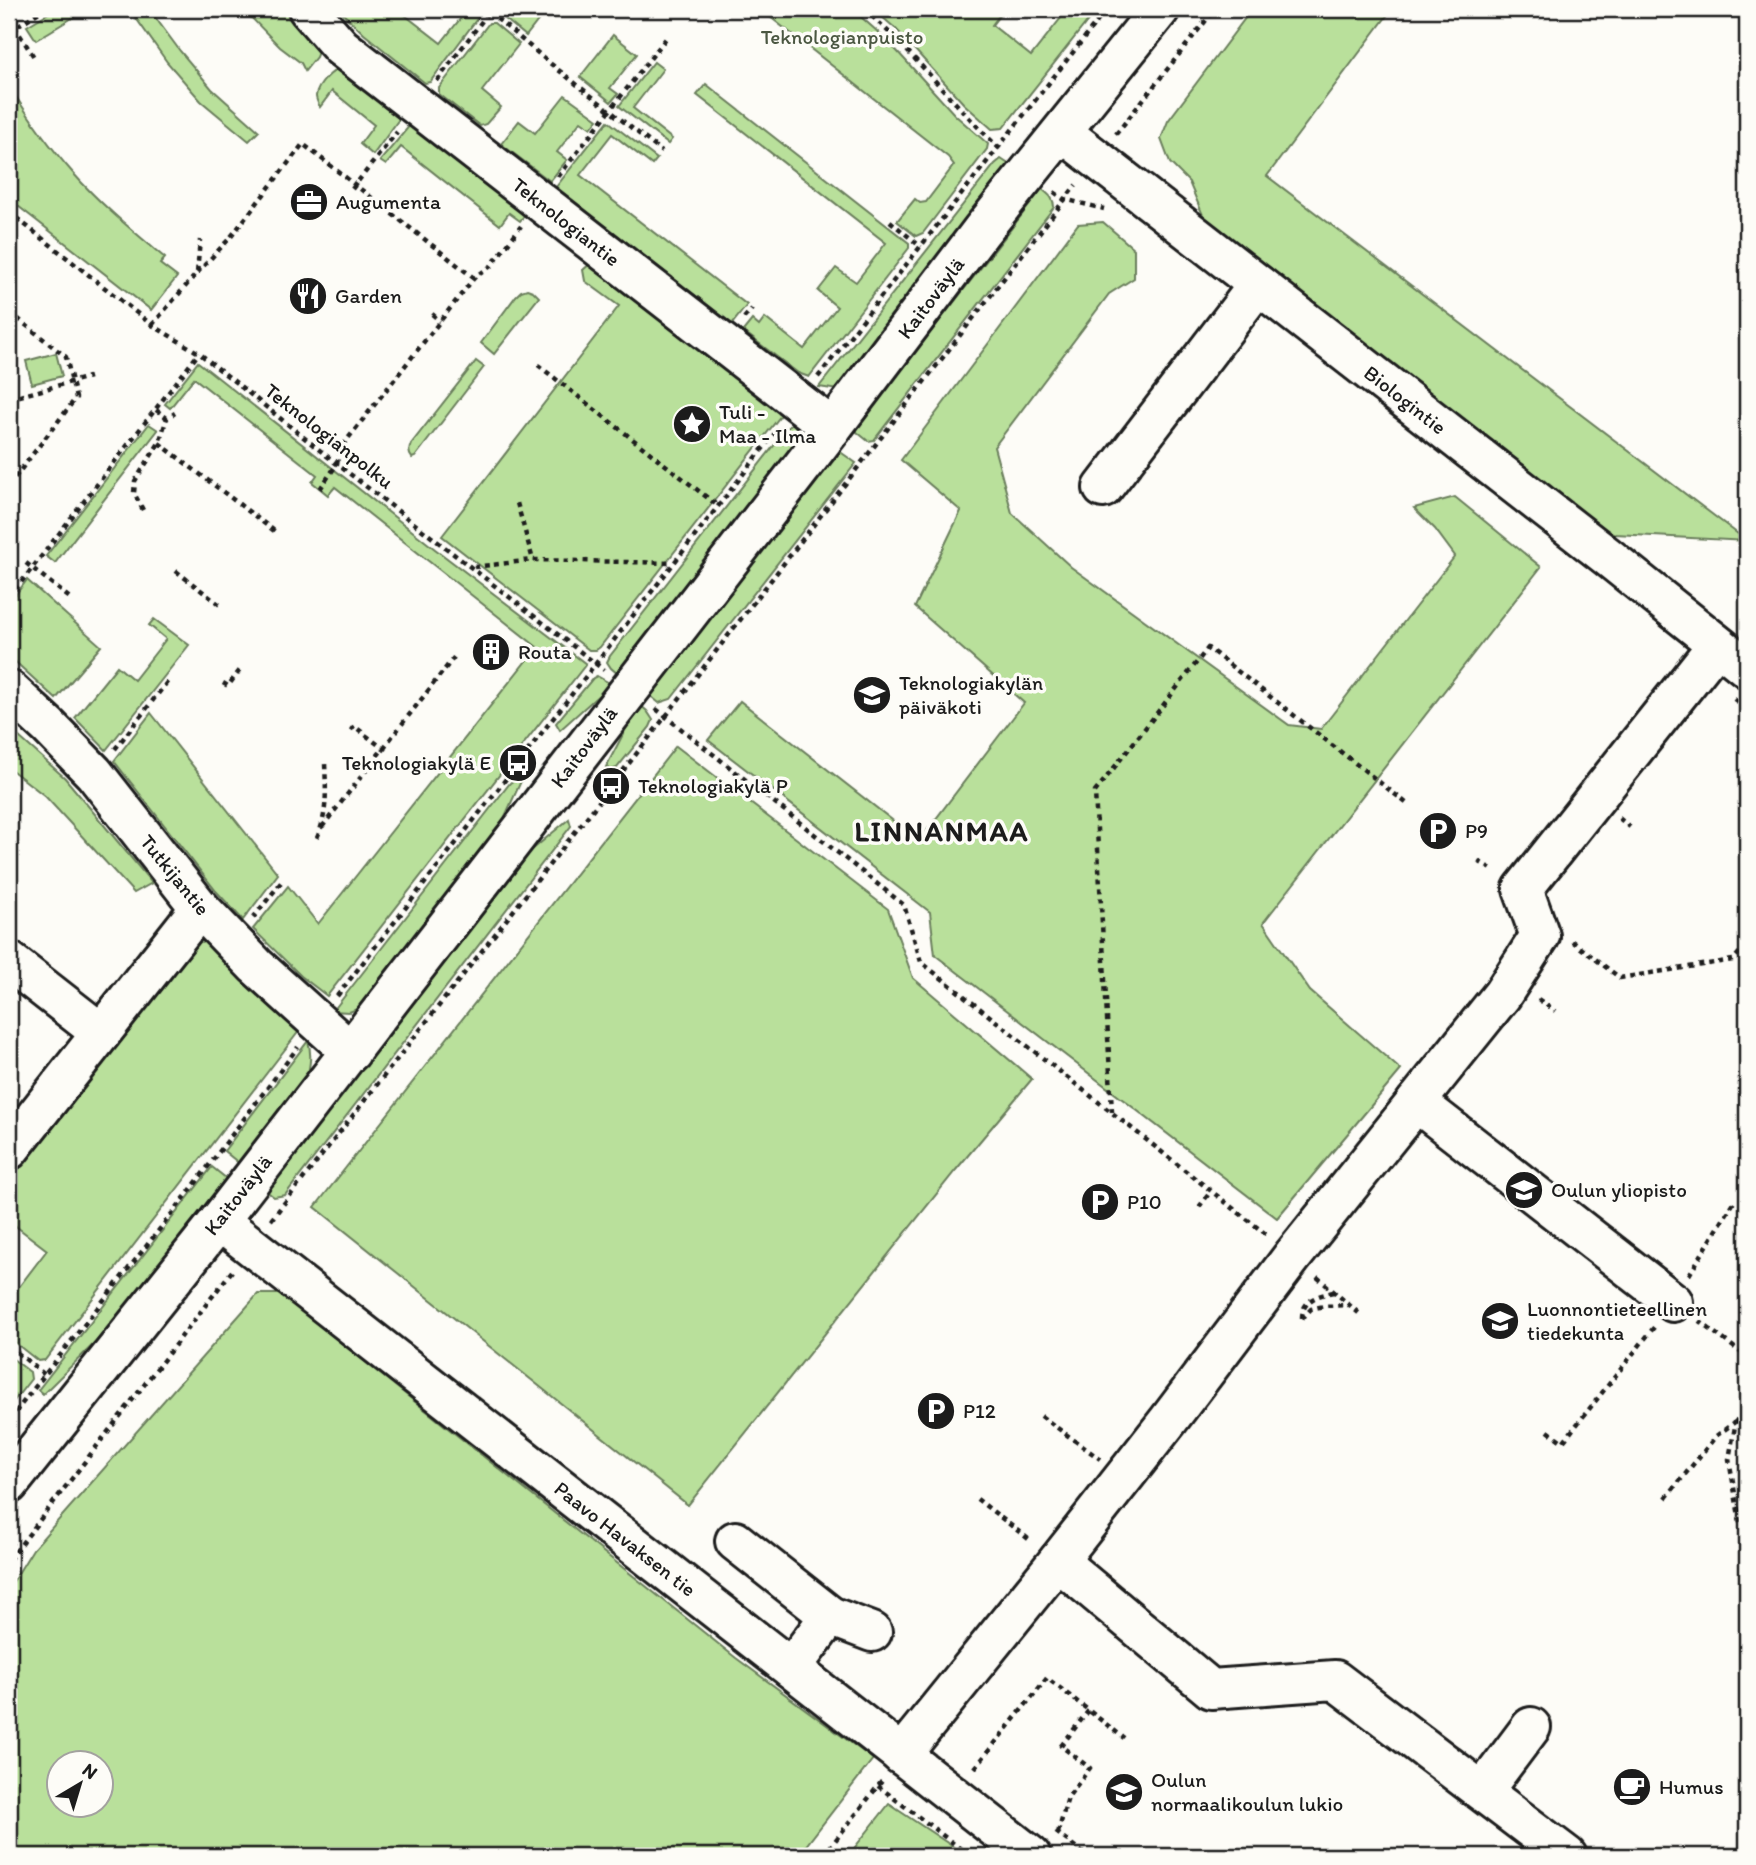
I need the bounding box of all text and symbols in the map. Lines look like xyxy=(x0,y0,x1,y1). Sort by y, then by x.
park label: Teknologianpuisto xyxy=(761,24,923,49)
street label: Teknologiantie xyxy=(507,172,625,271)
office icon: Augumenta xyxy=(288,181,330,223)
place label: Augumenta xyxy=(336,189,441,214)
street label: Kaitoväylä xyxy=(892,252,969,343)
restaurant icon: Garden xyxy=(287,275,329,317)
place label: Garden xyxy=(335,283,402,308)
street label: Biologintie xyxy=(1359,360,1451,439)
street label: Teknologianpolku xyxy=(260,377,399,494)
place label: Tuli - Maa - Ilma xyxy=(719,399,816,448)
place icon: Tuli - Maa - Ilma xyxy=(671,403,713,445)
building icon: Routa xyxy=(470,631,512,673)
place label: Routa xyxy=(518,639,572,664)
place label: Teknologiakylän päiväkoti xyxy=(899,670,1043,719)
school or university icon: Teknologiakylän päiväkoti xyxy=(851,674,893,716)
street label: Kaitoväylä xyxy=(545,701,622,792)
bus stop icon: Teknologiakylä E xyxy=(497,742,539,784)
place label: Teknologiakylä E xyxy=(342,750,491,775)
bus stop icon: Teknologiakylä P xyxy=(590,765,632,807)
place label: Teknologiakylä P xyxy=(638,773,788,798)
parking icon: P9 xyxy=(1417,810,1459,852)
district label: LINNANMAA xyxy=(854,814,1030,848)
place label: P9 xyxy=(1465,818,1488,843)
street label: Tutkijantie xyxy=(135,829,216,920)
street label: Kaitoväylä xyxy=(198,1149,277,1240)
school or university icon: Oulun yliopisto xyxy=(1503,1169,1545,1211)
place label: Oulun yliopisto xyxy=(1551,1177,1687,1202)
parking icon: P10 xyxy=(1079,1181,1121,1223)
place label: P10 xyxy=(1127,1189,1162,1214)
place label: Luonnontieteellinen tiedekunta xyxy=(1527,1296,1707,1345)
school or university icon: Luonnontieteellinen tiedekunta xyxy=(1479,1300,1521,1342)
parking icon: P12 xyxy=(915,1390,957,1432)
place label: P12 xyxy=(963,1398,996,1423)
street label: Paavo Havaksen tie xyxy=(550,1476,701,1602)
north arrow xyxy=(46,1750,116,1820)
text: N xyxy=(78,1758,102,1784)
cafe icon: Humus xyxy=(1611,1766,1653,1808)
place label: Oulun normaalikoulun lukio xyxy=(1151,1767,1343,1816)
school or university icon: Oulun normaalikoulun lukio xyxy=(1103,1771,1145,1813)
place label: Humus xyxy=(1659,1774,1724,1799)

